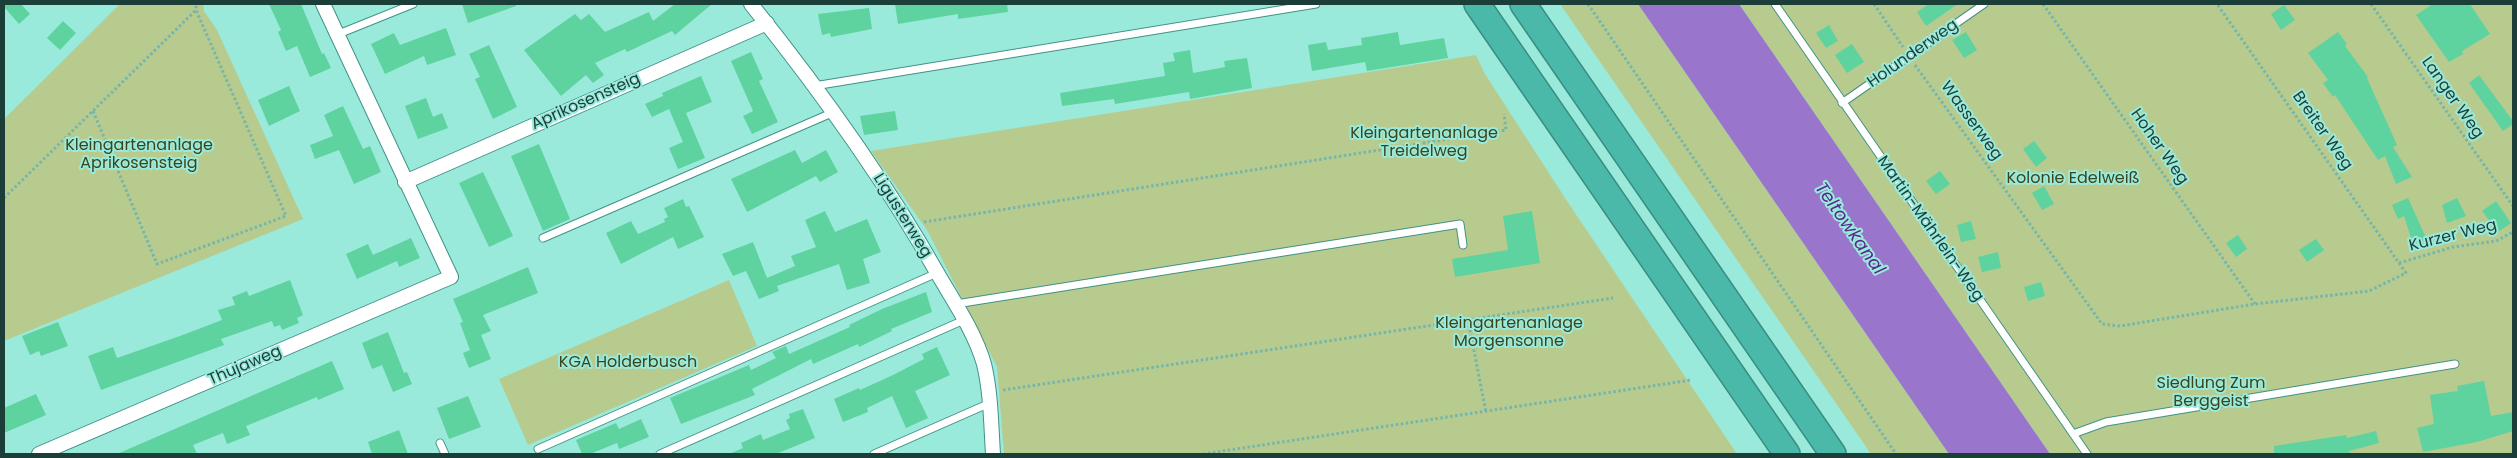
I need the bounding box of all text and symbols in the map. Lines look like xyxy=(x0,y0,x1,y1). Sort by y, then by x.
street label: Holunderweg xyxy=(1864,16,1962,92)
street label: Langer Weg xyxy=(2417,53,2487,143)
street label: Aprikosensteig xyxy=(528,69,644,135)
street label: Wasserweg xyxy=(1936,78,2006,164)
street label: Breiter Weg xyxy=(2288,88,2356,174)
street label: Hoher Weg xyxy=(2126,105,2192,189)
park label: Kleingartenanlage Treidelweg xyxy=(1350,124,1498,162)
park label: Kleingartenanlage Aprikosensteig xyxy=(65,136,213,174)
street label: Martin-Mährlein-Weg xyxy=(1872,152,1988,306)
park label: Kolonie Edelweiß xyxy=(2006,169,2140,189)
street label: Ligusterweg xyxy=(868,170,936,262)
water label: Teltowkanal xyxy=(1809,179,1889,279)
street label: Kurzer Weg xyxy=(2407,216,2499,256)
park label: Kleingartenanlage Morgensonne xyxy=(1435,314,1583,352)
street label: Thujaweg xyxy=(205,342,285,390)
park label: KGA Holderbusch xyxy=(559,353,697,373)
park label: Siedlung Zum Berggeist xyxy=(2157,374,2265,412)

